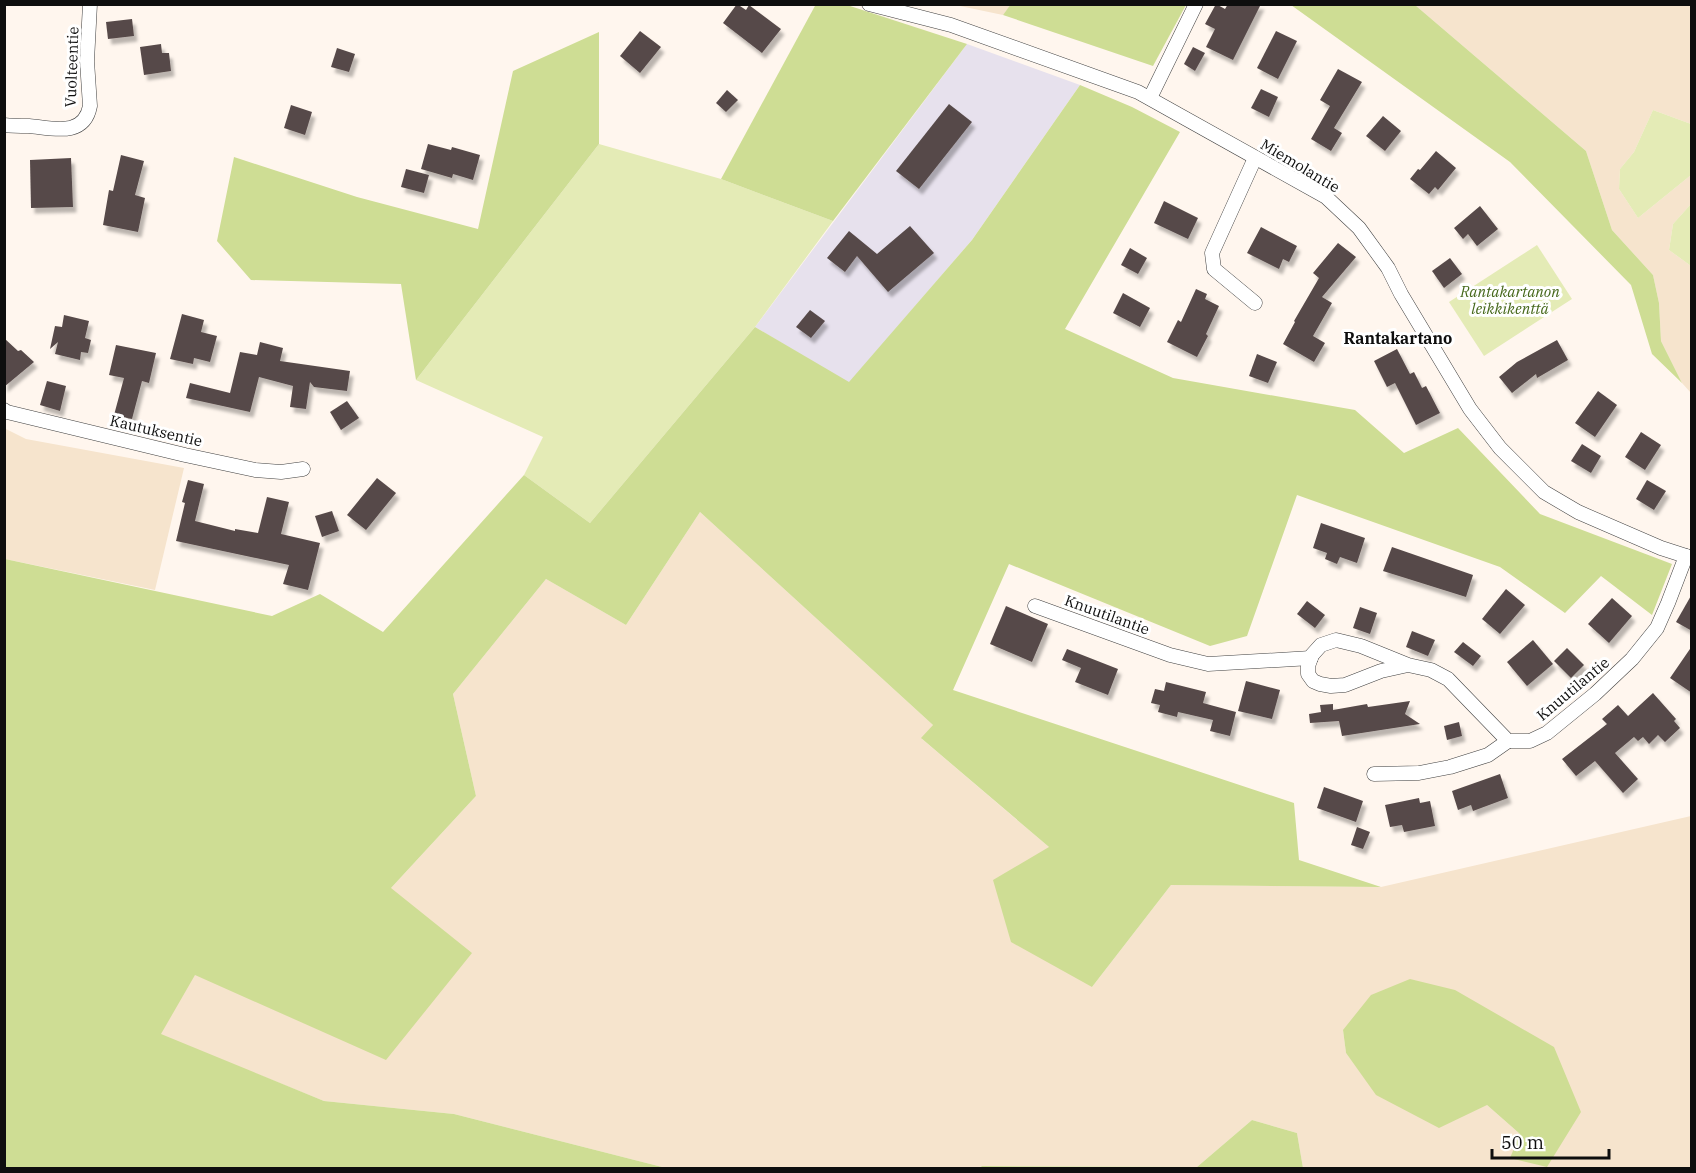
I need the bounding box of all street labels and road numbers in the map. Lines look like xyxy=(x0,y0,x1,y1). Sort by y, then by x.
street label: Vuolteentie xyxy=(61,26,82,108)
street label: Miemolantie xyxy=(1257,135,1343,197)
street label: Kautuksentie xyxy=(108,411,204,450)
street label: Knuutilantie xyxy=(1062,590,1152,639)
street label: Knuutilantie xyxy=(1532,653,1613,724)

